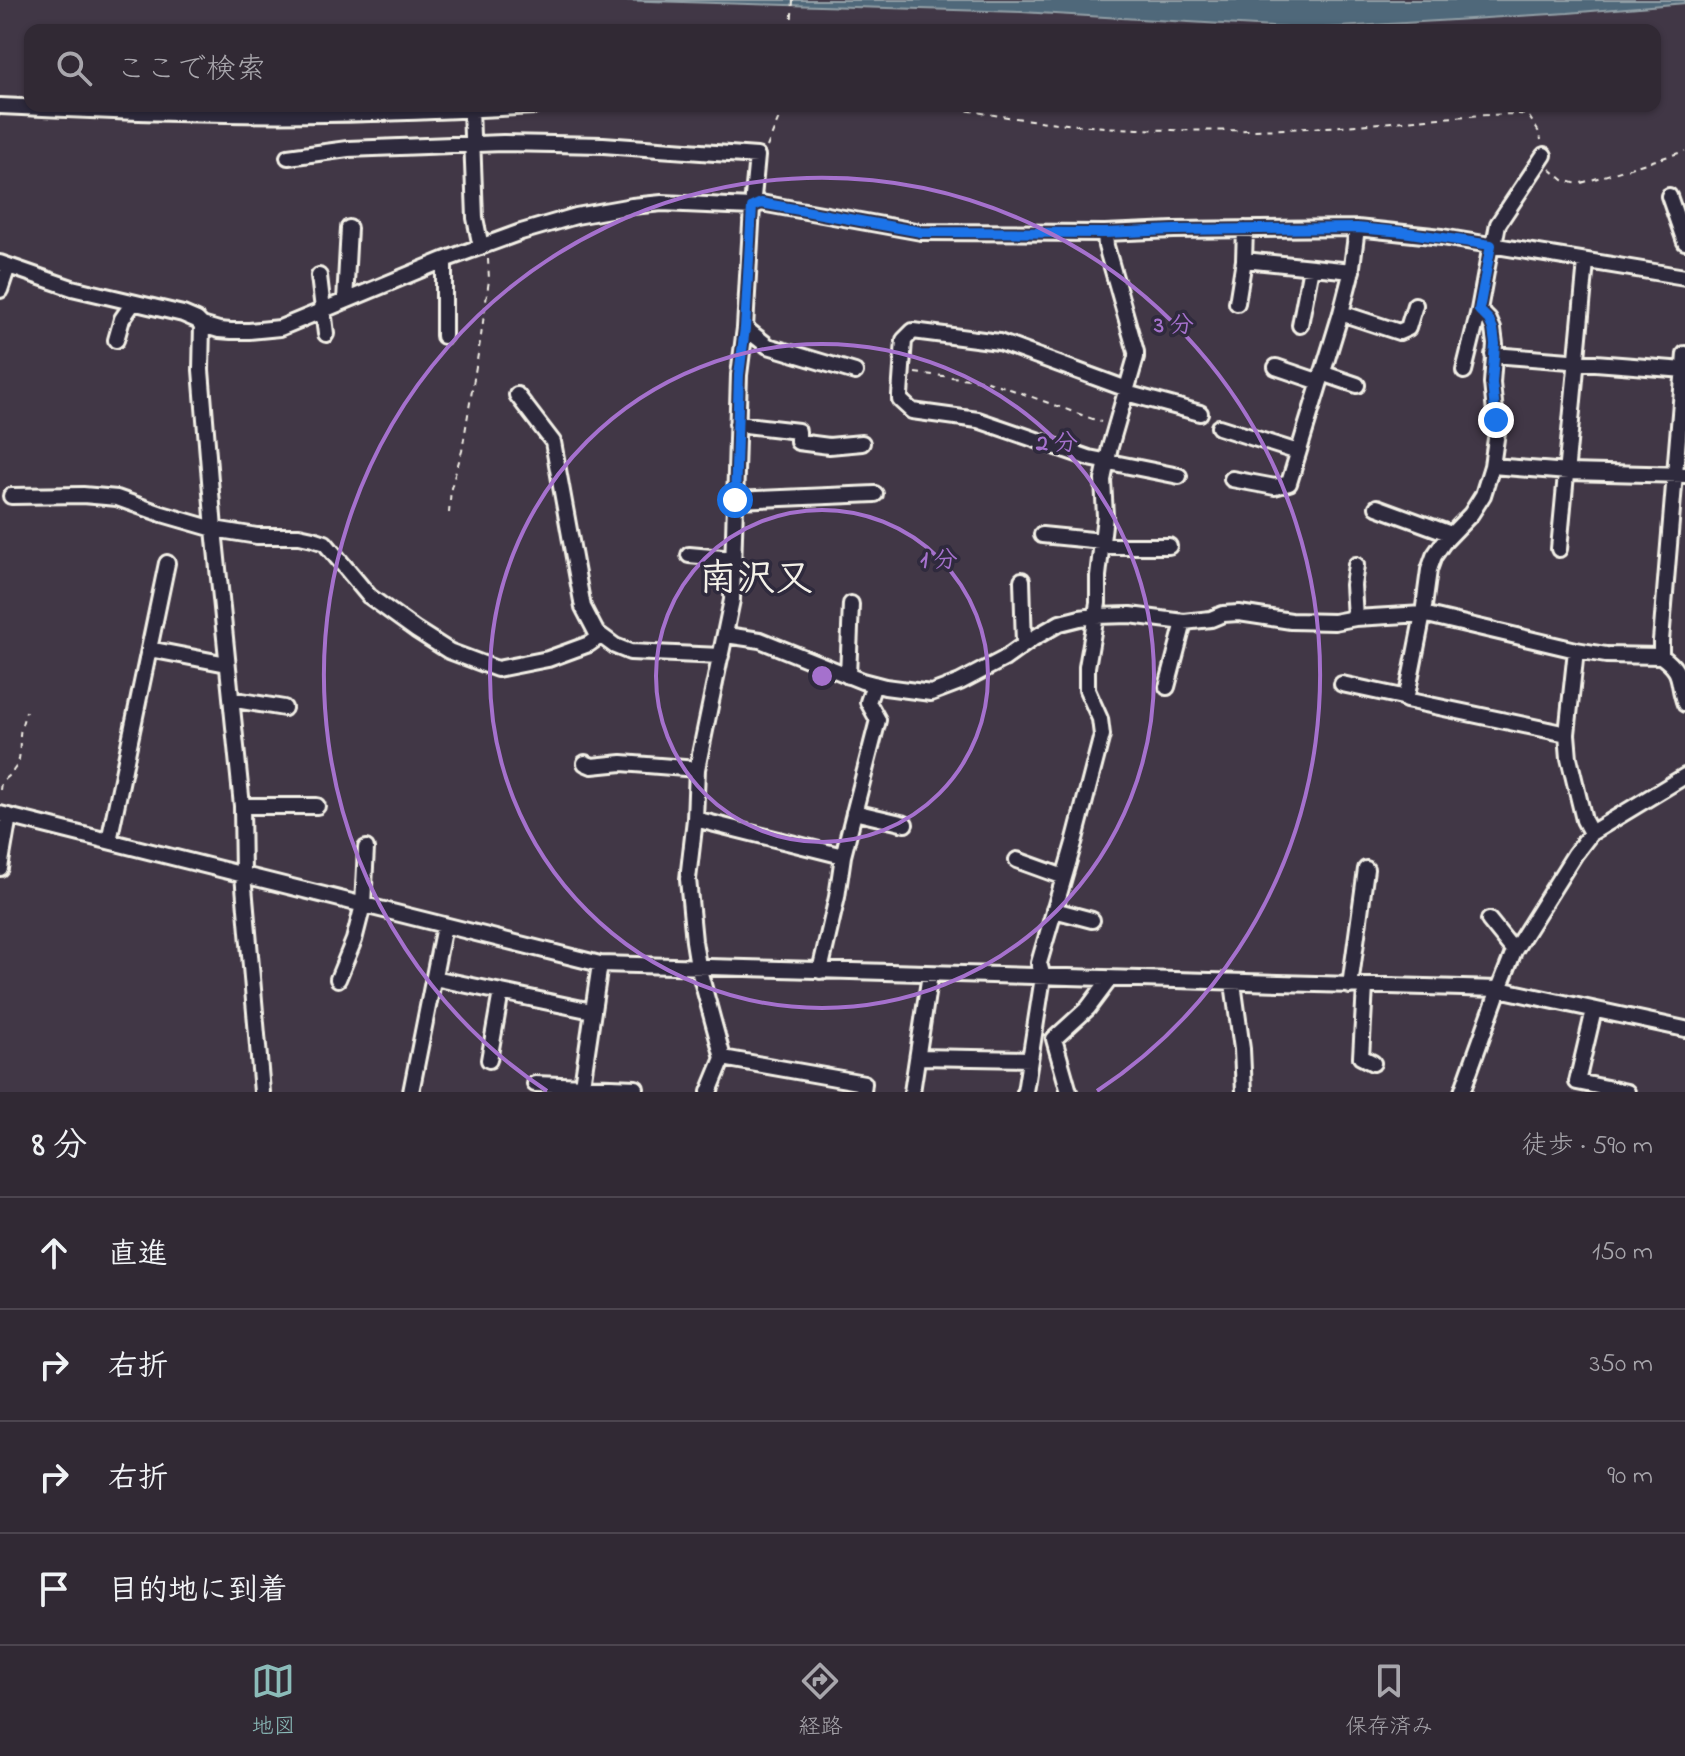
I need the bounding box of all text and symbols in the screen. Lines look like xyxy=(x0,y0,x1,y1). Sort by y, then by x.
search box xyxy=(24,24,1661,112)
icon: search xyxy=(52,46,96,90)
text: ここで検索 xyxy=(116,49,266,93)
text: 3 分 xyxy=(1153,309,1194,344)
route end xyxy=(1478,402,1514,438)
text: 2 分 xyxy=(1035,427,1078,462)
route start xyxy=(717,482,753,518)
text: 1 分 xyxy=(920,544,958,579)
district label: 南沢又 xyxy=(699,553,813,609)
centre of rings xyxy=(808,662,836,690)
text: 8 分 xyxy=(32,1122,87,1172)
text: 徒歩 · 590 m xyxy=(1522,1128,1653,1166)
icon: ahead xyxy=(32,1231,76,1275)
text: 直進 xyxy=(108,1234,168,1278)
text: 150 m xyxy=(1592,1234,1653,1272)
icon: right xyxy=(32,1343,76,1387)
text: 右折 xyxy=(108,1346,168,1390)
text: 350 m xyxy=(1589,1346,1653,1384)
icon: right xyxy=(32,1455,76,1499)
text: 右折 xyxy=(108,1458,168,1502)
text: 90 m xyxy=(1607,1458,1653,1496)
icon: arrive xyxy=(32,1567,76,1611)
text: 目的地に到着 xyxy=(108,1570,288,1614)
tab: 地図 xyxy=(251,1659,296,1744)
tab: 経路 xyxy=(798,1659,843,1744)
tab: 保存済み xyxy=(1345,1659,1434,1744)

